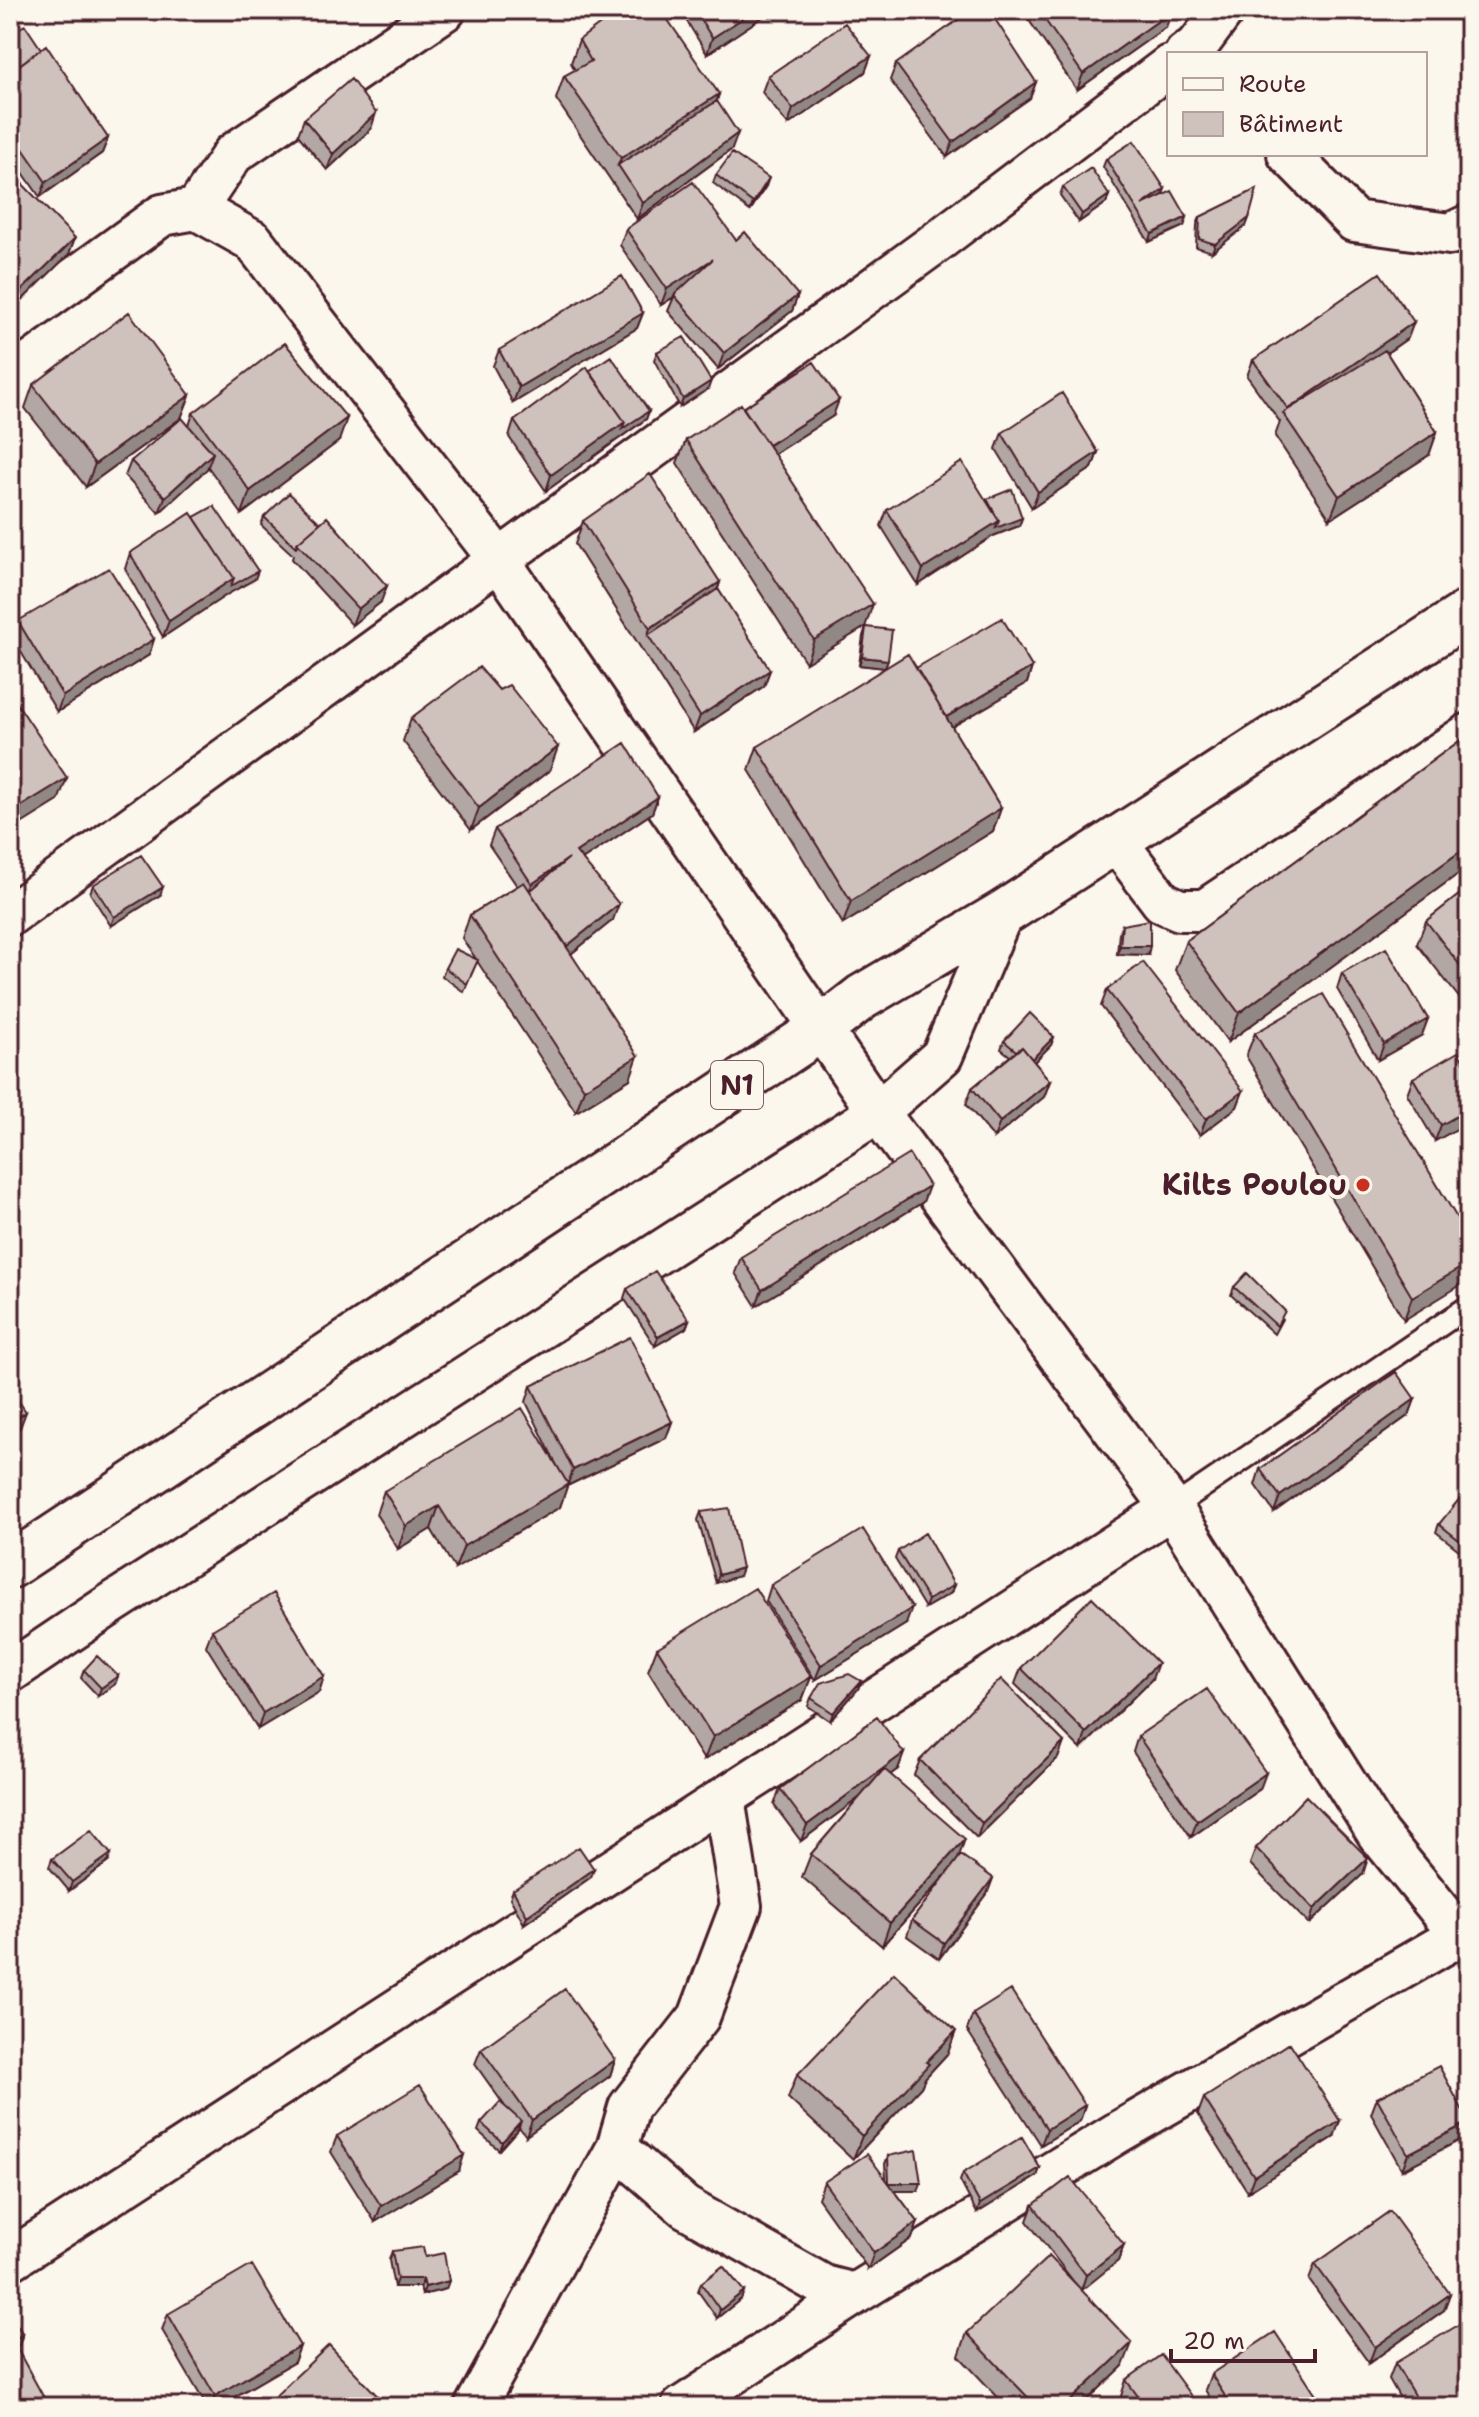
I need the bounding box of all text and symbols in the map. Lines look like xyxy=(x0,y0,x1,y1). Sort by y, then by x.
legend xyxy=(1167,52,1427,156)
text: Route xyxy=(1239,68,1307,100)
text: Bâtiment xyxy=(1239,108,1343,140)
road number: N1 xyxy=(711,1061,763,1109)
place label: Kilts Poulou xyxy=(1162,1164,1347,1205)
marker: Kilts Poulou xyxy=(1354,1176,1372,1194)
scale bar xyxy=(1171,2313,1315,2363)
text: 20 m xyxy=(1183,2325,1245,2357)

